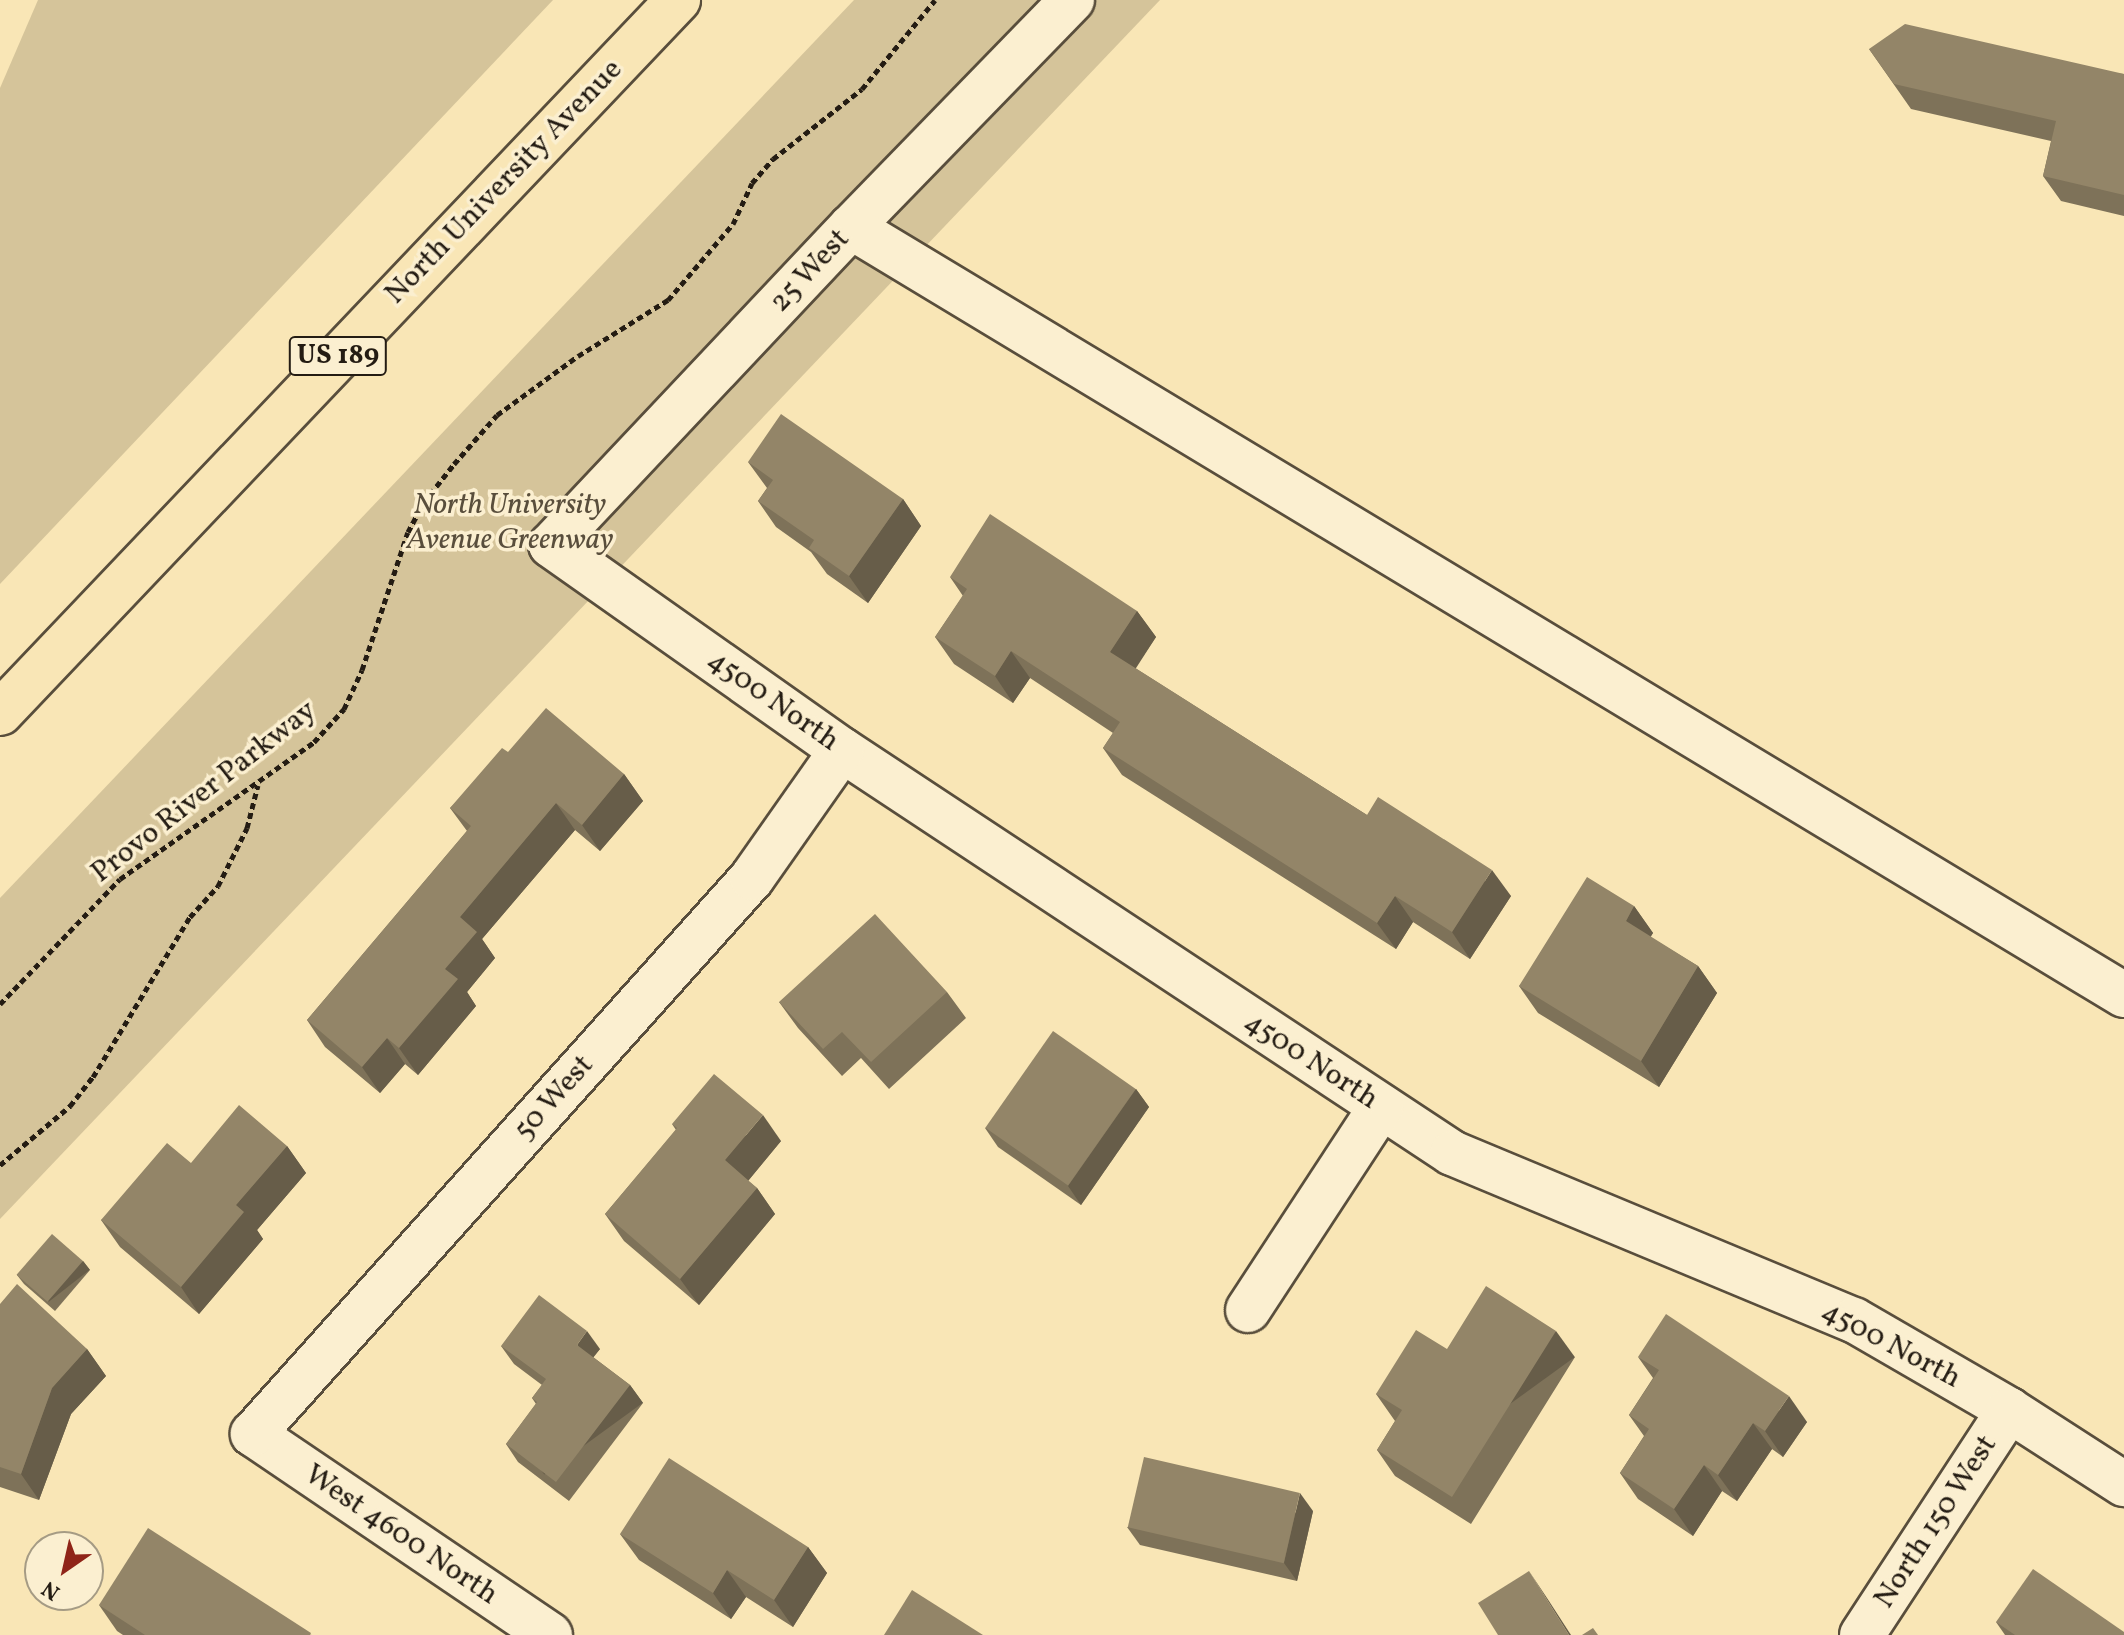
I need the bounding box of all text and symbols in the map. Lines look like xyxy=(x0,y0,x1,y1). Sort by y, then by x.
street label: North University Avenue xyxy=(377,52,631,312)
street label: 25 West xyxy=(762,221,858,321)
road number: US 189 xyxy=(288,332,388,380)
park label: North University Avenue Greenway xyxy=(407,487,613,558)
street label: 4500 North xyxy=(700,642,846,760)
street label: Provo River Parkway xyxy=(84,693,324,891)
street label: 4500 North xyxy=(1237,1004,1385,1118)
street label: 50 West xyxy=(506,1048,602,1148)
street label: 4500 North xyxy=(1815,1293,1967,1397)
street label: North 150 West xyxy=(1866,1428,2006,1616)
street label: West 4600 North xyxy=(297,1457,505,1613)
north arrow xyxy=(24,1531,104,1611)
text: N xyxy=(36,1572,67,1607)

